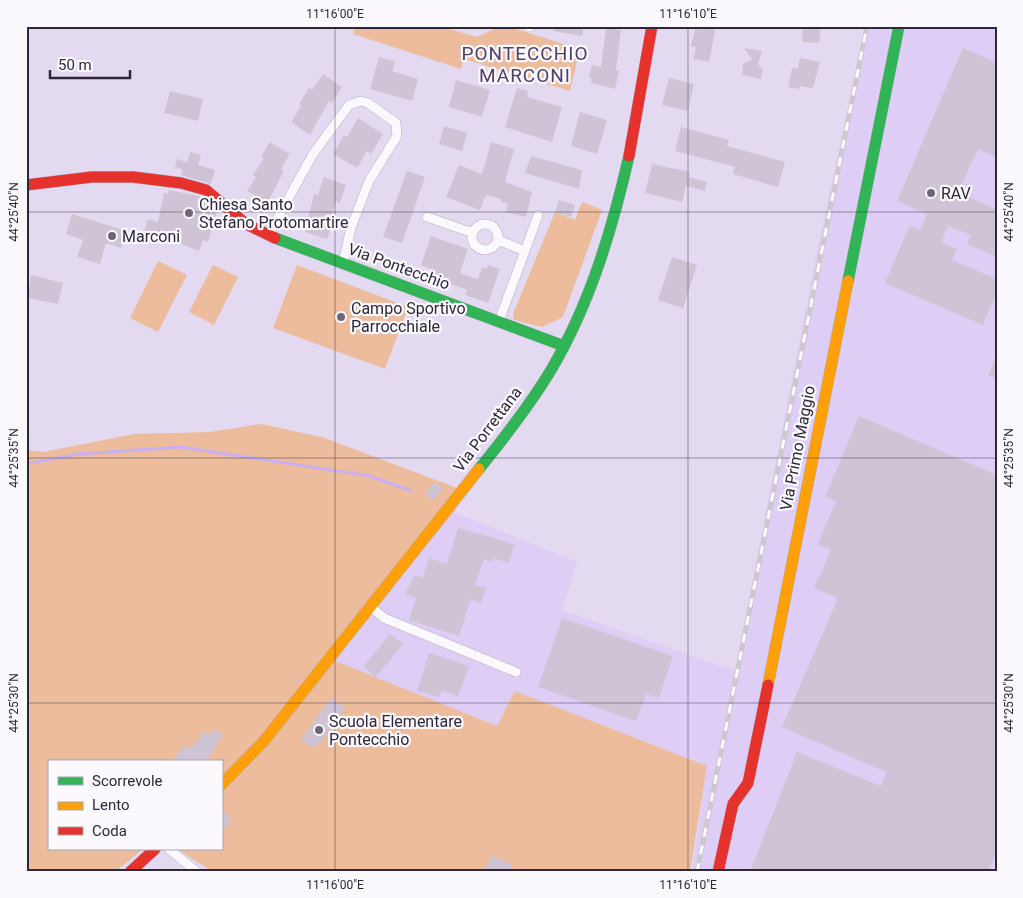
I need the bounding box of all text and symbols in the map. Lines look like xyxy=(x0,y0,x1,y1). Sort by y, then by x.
text: 11°16'00"E xyxy=(306,7,364,21)
text: 11°16'10"E xyxy=(659,7,717,21)
district label: PONTECCHIO MARCONI xyxy=(461,42,589,87)
scale bar xyxy=(50,48,130,80)
text: 50 m xyxy=(58,56,92,74)
text: 44°25'40"N xyxy=(7,182,21,242)
text: 44°25'40"N xyxy=(1002,182,1016,242)
place label: RAV xyxy=(941,184,971,203)
marker: RAV xyxy=(925,187,937,199)
place label: Chiesa Santo Stefano Protomartire xyxy=(199,195,349,232)
marker: Chiesa Santo Stefano Protomartire xyxy=(183,207,195,219)
place label: Marconi xyxy=(122,227,180,246)
marker: Marconi xyxy=(106,230,118,242)
street label: Via Pontecchio xyxy=(345,239,452,294)
place label: Campo Sportivo Parrocchiale xyxy=(351,299,466,336)
marker: Campo Sportivo Parrocchiale xyxy=(335,311,347,323)
street label: Via Porrettana xyxy=(449,383,526,476)
street label: Via Primo Maggio xyxy=(776,384,819,512)
text: 44°25'35"N xyxy=(7,428,21,488)
text: 44°25'35"N xyxy=(1002,428,1016,488)
text: 44°25'30"N xyxy=(7,673,21,733)
text: 44°25'30"N xyxy=(1002,673,1016,733)
place label: Scuola Elementare Pontecchio xyxy=(329,712,462,749)
marker: Scuola Elementare Pontecchio xyxy=(313,724,325,736)
legend xyxy=(48,760,222,850)
text: Scorrevole xyxy=(92,772,163,790)
text: Lento xyxy=(92,796,130,814)
text: Coda xyxy=(92,822,127,840)
text: 11°16'00"E xyxy=(306,878,364,892)
text: 11°16'10"E xyxy=(659,878,717,892)

